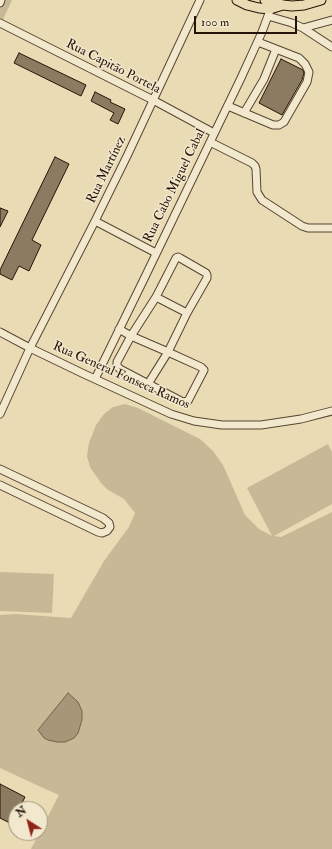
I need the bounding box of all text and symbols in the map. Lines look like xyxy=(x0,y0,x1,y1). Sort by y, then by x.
scale bar xyxy=(196,8,299,34)
text: 100 m xyxy=(201,15,229,30)
street label: Rua Capitão Portela xyxy=(63,36,163,98)
street label: Rua Cabo Miguel Cabal xyxy=(141,126,209,246)
street label: Rua Martínez xyxy=(84,134,130,206)
street label: Rua General Fonseca Ramos xyxy=(50,339,192,413)
north arrow xyxy=(8,801,48,841)
text: N xyxy=(13,804,29,820)

